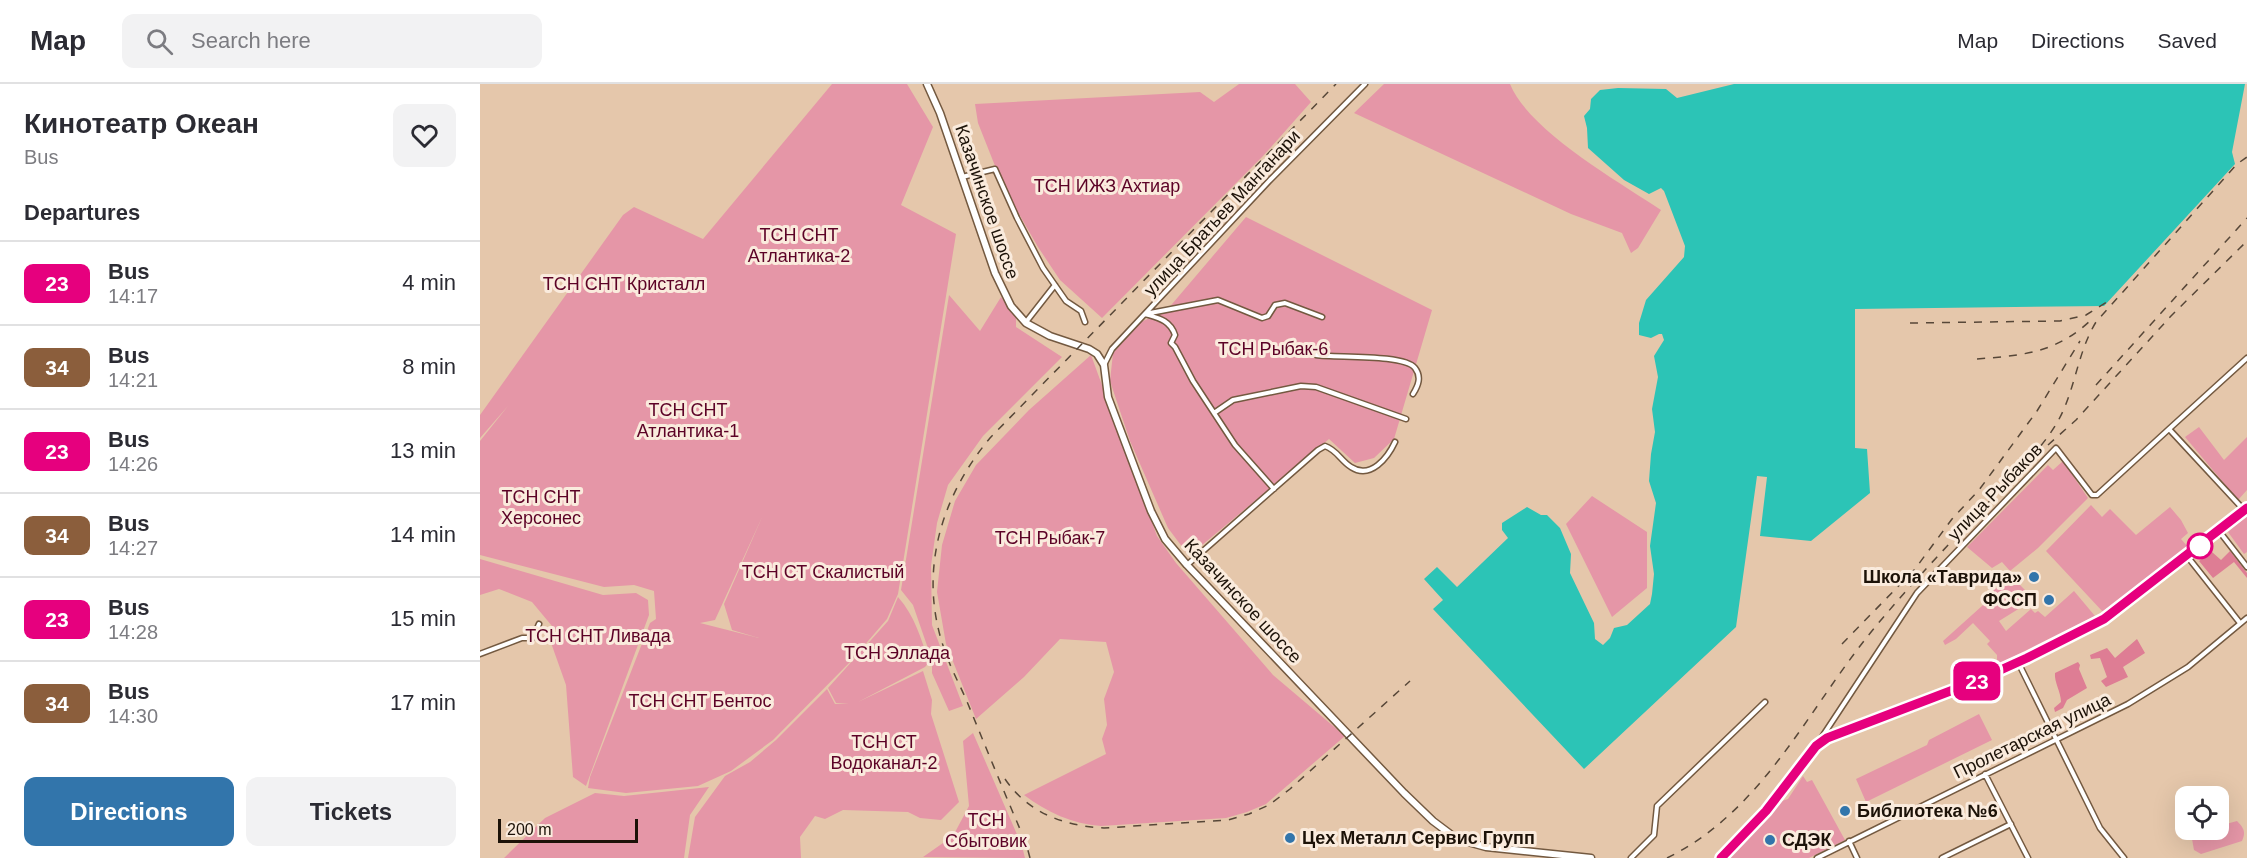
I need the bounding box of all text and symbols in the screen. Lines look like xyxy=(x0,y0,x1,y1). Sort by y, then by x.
search box xyxy=(122,14,542,68)
text: Map xyxy=(30,25,86,56)
icon: search xyxy=(143,25,176,58)
text: Search here xyxy=(191,28,311,53)
text: Map xyxy=(1957,29,1998,52)
text: Directions xyxy=(2031,29,2124,52)
text: Saved xyxy=(2157,29,2217,52)
button: heart xyxy=(393,104,456,167)
text: Кинотеатр Океан xyxy=(24,108,259,139)
street label: Казачинское шоссе xyxy=(951,122,1023,282)
street label: улица Братьев Манганари xyxy=(1140,126,1304,300)
text: Bus xyxy=(24,146,58,168)
park label: ТСН ИЖЗ Ахтиар xyxy=(1034,176,1180,196)
text: Departures xyxy=(24,200,140,225)
park label: ТСН СНТ Атлантика-2 xyxy=(748,225,850,266)
text: Bus xyxy=(108,259,150,284)
text: 4 min xyxy=(402,270,456,295)
text: 23 xyxy=(45,272,69,295)
park label: ТСН СНТ Кристалл xyxy=(543,274,705,294)
text: 14:17 xyxy=(108,285,158,307)
park label: ТСН Рыбак-6 xyxy=(1218,339,1328,359)
text: Bus xyxy=(108,343,150,368)
text: 8 min xyxy=(402,354,456,379)
text: 34 xyxy=(45,356,69,379)
text: 14:21 xyxy=(108,369,158,391)
park label: ТСН СНТ Атлантика-1 xyxy=(637,400,739,441)
text: Bus xyxy=(108,427,150,452)
text: 13 min xyxy=(390,438,456,463)
street label: улица Рыбаков xyxy=(1944,439,2046,545)
text: 23 xyxy=(45,440,69,463)
text: 14:26 xyxy=(108,453,158,475)
park label: ТСН СНТ Херсонес xyxy=(501,487,581,528)
text: Bus xyxy=(108,511,150,536)
text: 14 min xyxy=(390,522,456,547)
text: 34 xyxy=(45,524,69,547)
park label: ТСН Рыбак-7 xyxy=(995,528,1105,548)
unlabelled marker xyxy=(2187,533,2213,559)
street label: Казачинское шоссе xyxy=(1180,535,1306,667)
text: 14:27 xyxy=(108,537,158,559)
park label: ТСН СТ Скалистый xyxy=(742,562,904,582)
place label: Школа «Таврида» xyxy=(1863,567,2022,587)
marker: Школа «Таврида» xyxy=(2027,570,2041,584)
place label: ФССП xyxy=(1983,590,2037,610)
marker: ФССП xyxy=(2042,593,2056,607)
text: Bus xyxy=(108,595,150,620)
text: 15 min xyxy=(390,606,456,631)
text: 23 xyxy=(45,608,69,631)
text: 14:28 xyxy=(108,621,158,643)
park label: ТСН СНТ Ливада xyxy=(525,626,672,646)
park label: ТСН Эллада xyxy=(844,643,951,663)
line badge: 23 xyxy=(1950,662,2004,700)
text: 23 xyxy=(1965,670,1989,693)
text: Bus xyxy=(108,679,150,704)
street label: Пролетарская улица xyxy=(1950,689,2115,783)
text: 17 min xyxy=(390,690,456,715)
park label: ТСН СНТ Бентос xyxy=(629,691,771,711)
text: 34 xyxy=(45,692,69,715)
text: 14:30 xyxy=(108,705,158,727)
park label: ТСН СТ Водоканал-2 xyxy=(831,732,937,773)
button: Directions xyxy=(24,777,234,846)
button: Tickets xyxy=(246,777,456,846)
map controls xyxy=(2175,786,2229,840)
button: locate xyxy=(2175,786,2229,840)
place label: Библиотека №6 xyxy=(1857,801,1998,821)
marker: Библиотека №6 xyxy=(1838,804,1852,818)
park label: ТСН Сбытовик xyxy=(945,810,1027,851)
scale bar xyxy=(498,816,638,844)
text: 200 m xyxy=(507,821,551,838)
place label: Цех Металл Сервис Групп xyxy=(1302,828,1535,848)
place label: СДЭК xyxy=(1782,830,1832,850)
marker: Цех Металл Сервис Групп xyxy=(1283,831,1297,845)
marker: СДЭК xyxy=(1763,833,1777,847)

